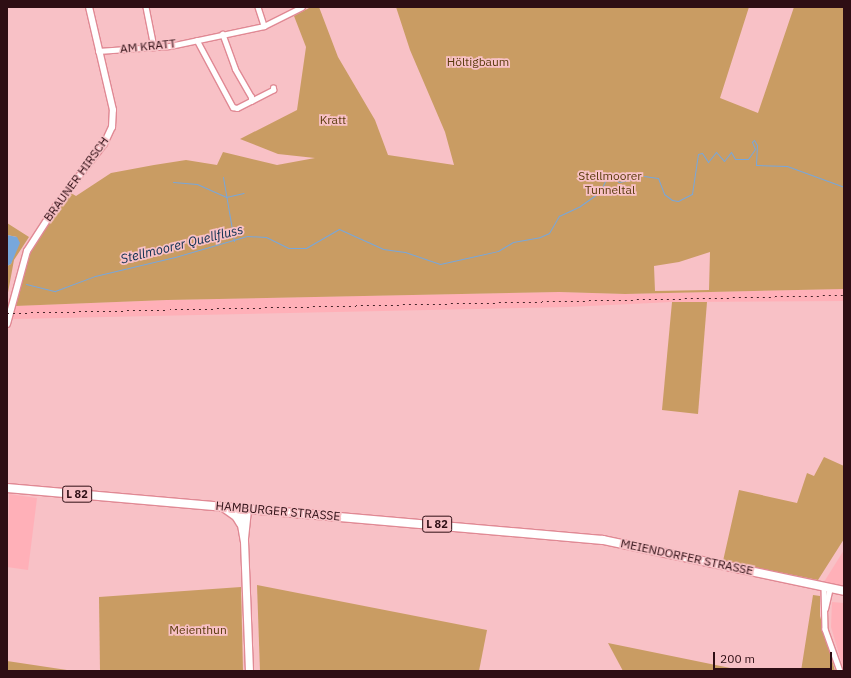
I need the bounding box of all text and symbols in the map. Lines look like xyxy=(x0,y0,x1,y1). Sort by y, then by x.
street label: AM KRATT xyxy=(119,36,177,56)
park label: Höltigbaum xyxy=(447,55,509,69)
park label: Kratt xyxy=(320,113,346,127)
street label: BRAUNER HIRSCH xyxy=(40,134,112,224)
park label: Stellmoorer Tunneltal xyxy=(578,169,642,197)
water label: Stellmoorer Quellfluss xyxy=(119,222,245,268)
road number: L 82 xyxy=(62,485,92,503)
street label: HAMBURGER STRASSE xyxy=(215,498,341,524)
road number: L 82 xyxy=(422,515,452,533)
street label: MEIENDORFER STRASSE xyxy=(619,536,755,578)
park label: Meienthun xyxy=(169,623,227,637)
scale bar xyxy=(715,644,834,670)
text: 200 m xyxy=(720,651,755,666)

